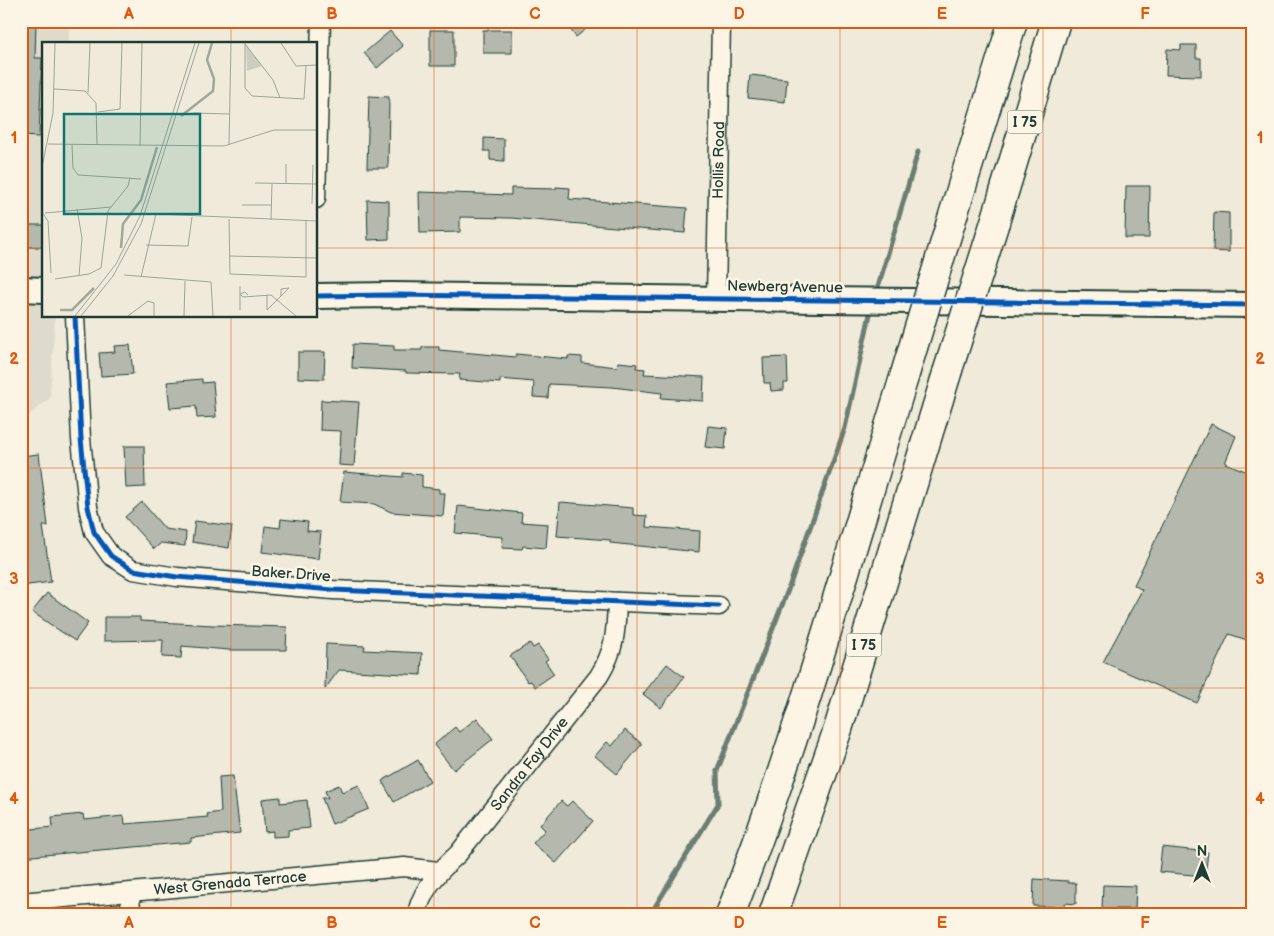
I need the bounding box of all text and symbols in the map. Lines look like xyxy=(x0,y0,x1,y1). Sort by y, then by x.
text: A xyxy=(123,5,134,24)
text: B xyxy=(326,5,338,24)
text: C xyxy=(529,5,541,24)
text: D xyxy=(733,5,745,24)
text: E xyxy=(937,5,947,24)
text: F xyxy=(1140,5,1150,24)
inset map xyxy=(42,42,318,318)
road number: I 75 xyxy=(1008,110,1042,134)
street label: Hollis Road xyxy=(708,121,729,199)
text: 1 xyxy=(11,129,17,148)
text: 1 xyxy=(1257,129,1263,148)
street label: Newberg Avenue xyxy=(727,276,843,298)
text: 2 xyxy=(9,350,19,369)
text: 2 xyxy=(1255,350,1265,369)
street label: Baker Drive xyxy=(251,562,331,586)
text: 3 xyxy=(9,570,19,589)
text: 3 xyxy=(1255,570,1265,589)
road number: I 75 xyxy=(846,634,882,656)
street label: Sandra Fay Drive xyxy=(486,713,572,815)
text: 4 xyxy=(9,790,19,809)
text: 4 xyxy=(1255,790,1265,809)
north arrow xyxy=(1176,838,1226,888)
text: N xyxy=(1197,843,1207,860)
street label: West Grenada Terrace xyxy=(153,866,307,899)
text: A xyxy=(123,914,134,933)
text: B xyxy=(326,914,338,933)
text: C xyxy=(529,914,541,933)
text: D xyxy=(733,914,745,933)
text: E xyxy=(937,914,947,933)
text: F xyxy=(1140,914,1150,933)

